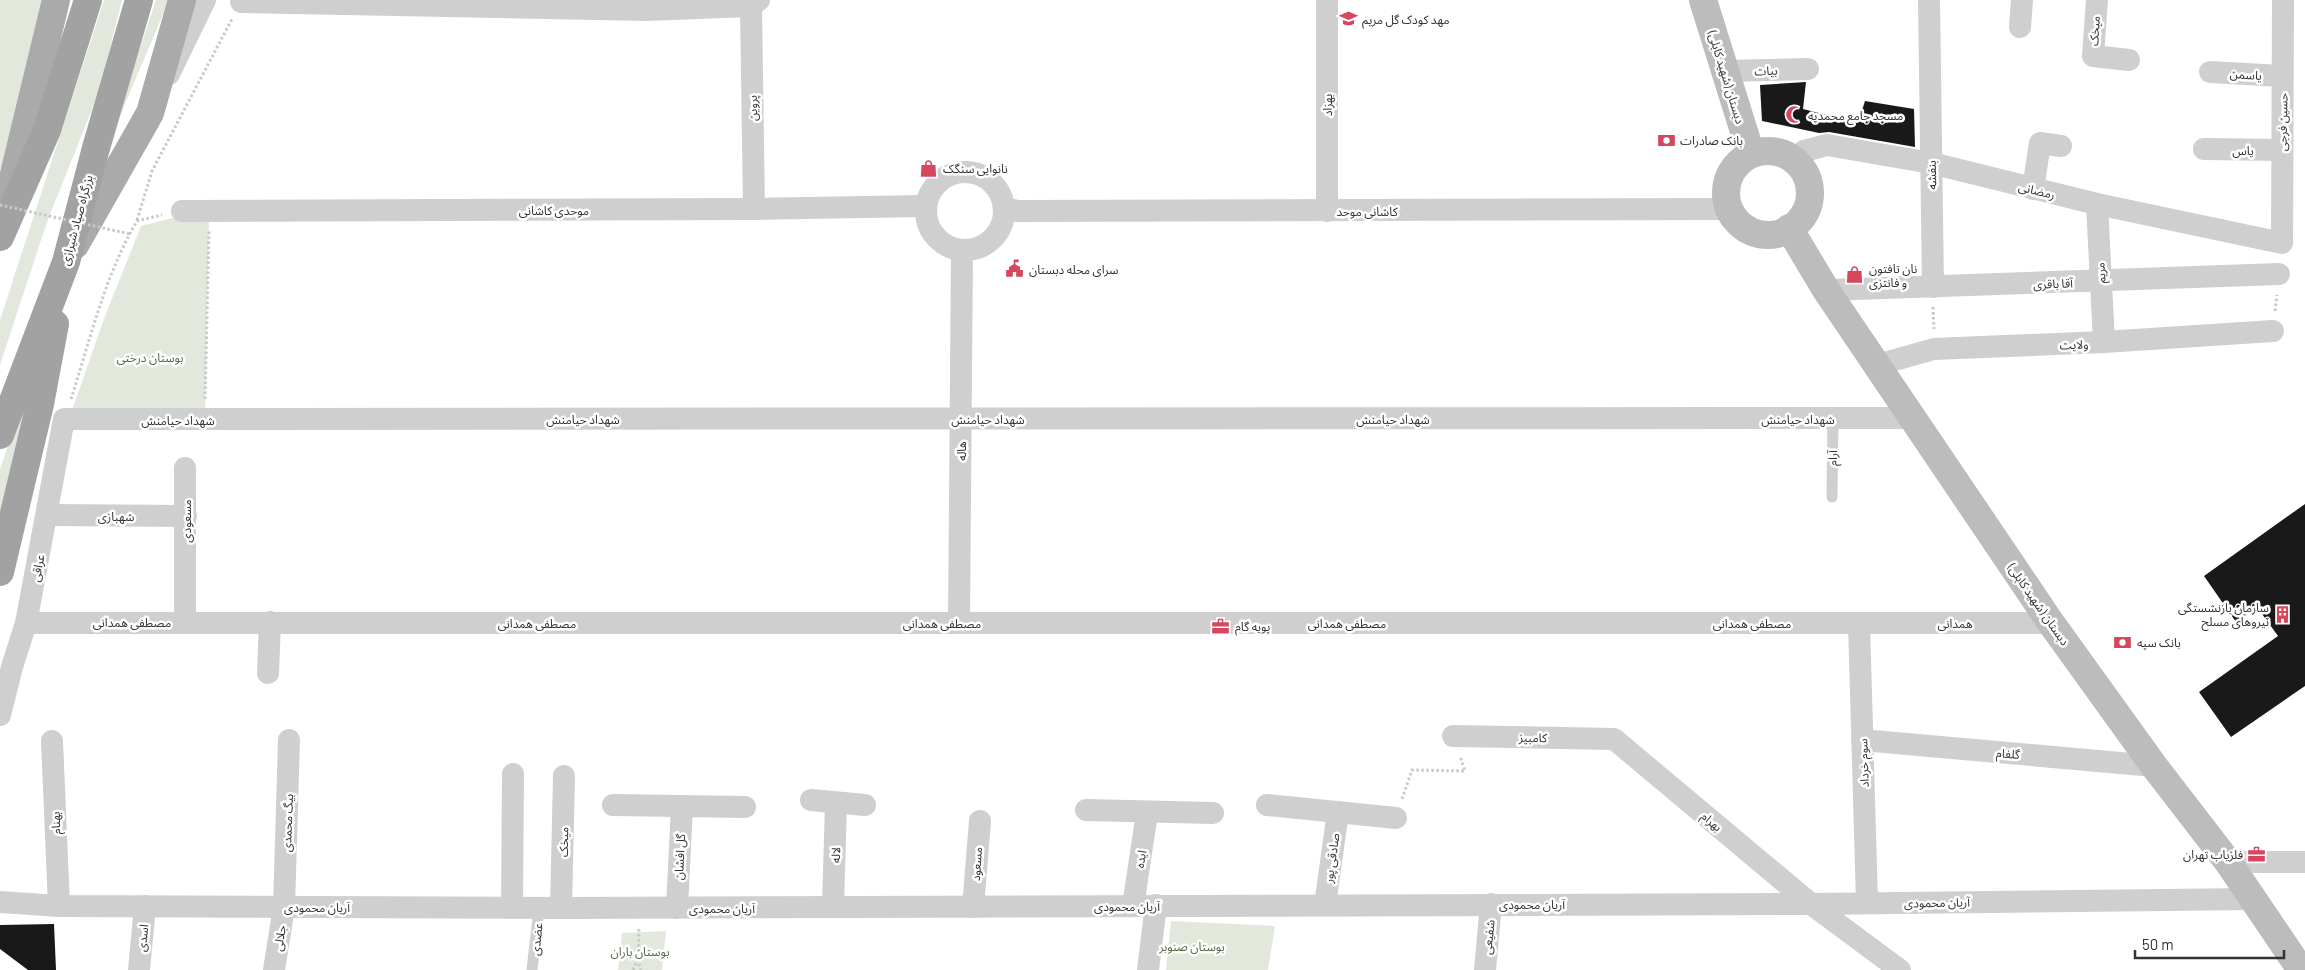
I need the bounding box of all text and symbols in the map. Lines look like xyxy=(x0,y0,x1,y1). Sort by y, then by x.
school or university icon: مهد کودک گل مریم xyxy=(1338,9,1358,29)
place label: مهد کودک گل مریم xyxy=(1362,12,1450,29)
street label: میخک xyxy=(2086,15,2103,47)
street label: دبستان (شهید کابلی) xyxy=(1705,28,1748,126)
street label: بیات xyxy=(1754,63,1778,78)
street label: یاسمن xyxy=(2229,66,2263,83)
street label: حسین فرجی xyxy=(2274,93,2291,151)
street label: بهزاد xyxy=(1320,94,1335,116)
street label: پروین xyxy=(745,95,761,121)
mosque icon: مسجد جامع محمدیه xyxy=(1784,105,1804,125)
place label: مسجد جامع محمدیه xyxy=(1808,108,1903,125)
bank icon: بانک صادرات xyxy=(1656,130,1676,150)
place label: بانک صادرات xyxy=(1680,133,1743,148)
street label: یاس xyxy=(2232,143,2254,158)
shop icon: نانوایی سنگک xyxy=(919,158,939,178)
street label: بنفشه xyxy=(1924,160,1939,190)
place label: نانوایی سنگک xyxy=(943,161,1008,176)
street label: بزرگراه صیاد شیرازی xyxy=(57,173,96,267)
street label: رمضانی xyxy=(2017,179,2057,202)
street label: موحدی کاشانی xyxy=(519,203,589,218)
street label: کاشانی موحد xyxy=(1336,204,1399,219)
public building icon: سرای محله دبستان xyxy=(1005,259,1025,279)
place label: نان تافتون و فانتزی xyxy=(1869,261,1917,290)
place label: سرای محله دبستان xyxy=(1029,262,1118,277)
street label: مریم xyxy=(2092,262,2111,284)
shop icon: نان تافتون و فانتزی xyxy=(1845,265,1865,285)
street label: آقا باقری xyxy=(2033,275,2074,292)
street label: ولایت xyxy=(2059,336,2089,353)
park label: بوستان درختی xyxy=(117,350,183,365)
street label: شهداد حیامنش xyxy=(546,412,620,427)
street label: شهداد حیامنش xyxy=(951,412,1025,427)
street label: شهداد حیامنش xyxy=(1356,412,1430,427)
street label: شهداد حیامنش xyxy=(1761,412,1835,427)
street label: شهداد حیامنش xyxy=(141,413,215,428)
street label: هاله xyxy=(954,441,968,461)
street label: آرام xyxy=(1825,450,1842,466)
street label: مسعودی xyxy=(179,499,194,543)
street label: شهبازی xyxy=(98,509,134,524)
street label: عراقی xyxy=(28,553,47,583)
street label: دبستان (شهید کابلی) xyxy=(2004,559,2073,649)
place label: سازمان بازنشستگی نیروهای مسلح xyxy=(2178,600,2269,631)
building icon: سازمان بازنشستگی نیروهای مسلح xyxy=(2273,604,2293,624)
street label: مصطفی همدانی xyxy=(93,615,171,630)
street label: مصطفی همدانی xyxy=(498,616,576,631)
street label: مصطفی همدانی xyxy=(903,616,981,631)
office icon: پویه گام xyxy=(1211,616,1231,636)
street label: مصطفی همدانی xyxy=(1308,616,1386,631)
street label: مصطفی همدانی xyxy=(1713,616,1791,631)
street label: همدانی xyxy=(1937,616,1973,631)
place label: پویه گام xyxy=(1235,619,1270,636)
bank icon: بانک سپه xyxy=(2113,632,2133,652)
place label: بانک سپه xyxy=(2137,635,2181,651)
street label: کامبیز xyxy=(1518,730,1548,745)
street label: سوم خرداد xyxy=(1855,738,1874,788)
street label: گلفام xyxy=(1995,745,2022,764)
street label: بیگ محمدی xyxy=(279,794,296,852)
street label: بهرام xyxy=(1697,808,1725,836)
street label: بهنام xyxy=(48,811,65,835)
street label: میخک xyxy=(556,827,571,857)
street label: گل افشان xyxy=(671,832,688,881)
street label: صادقی پور xyxy=(1320,832,1344,885)
office icon: فلزیاب تهران xyxy=(2247,844,2267,864)
street label: مسعود xyxy=(968,846,985,882)
street label: لاله xyxy=(828,847,842,863)
place label: فلزیاب تهران xyxy=(2183,847,2243,862)
street label: ایده xyxy=(1132,849,1149,869)
street label: آریان محمودی xyxy=(1904,894,1971,911)
street label: آریان محمودی xyxy=(1499,897,1565,912)
street label: آریان محمودی xyxy=(1094,899,1160,914)
street label: آریان محمودی xyxy=(284,900,350,915)
street label: آریان محمودی xyxy=(689,901,755,916)
street label: شفیعی xyxy=(1479,919,1498,955)
street label: عضدی xyxy=(527,922,546,956)
street label: اسدی xyxy=(134,923,151,953)
street label: جلالی xyxy=(270,924,289,952)
scale bar xyxy=(2135,928,2284,960)
text: 50 m xyxy=(2142,935,2174,953)
park label: بوستان صنوبر xyxy=(1158,939,1225,954)
park label: بوستان باران xyxy=(611,944,669,959)

